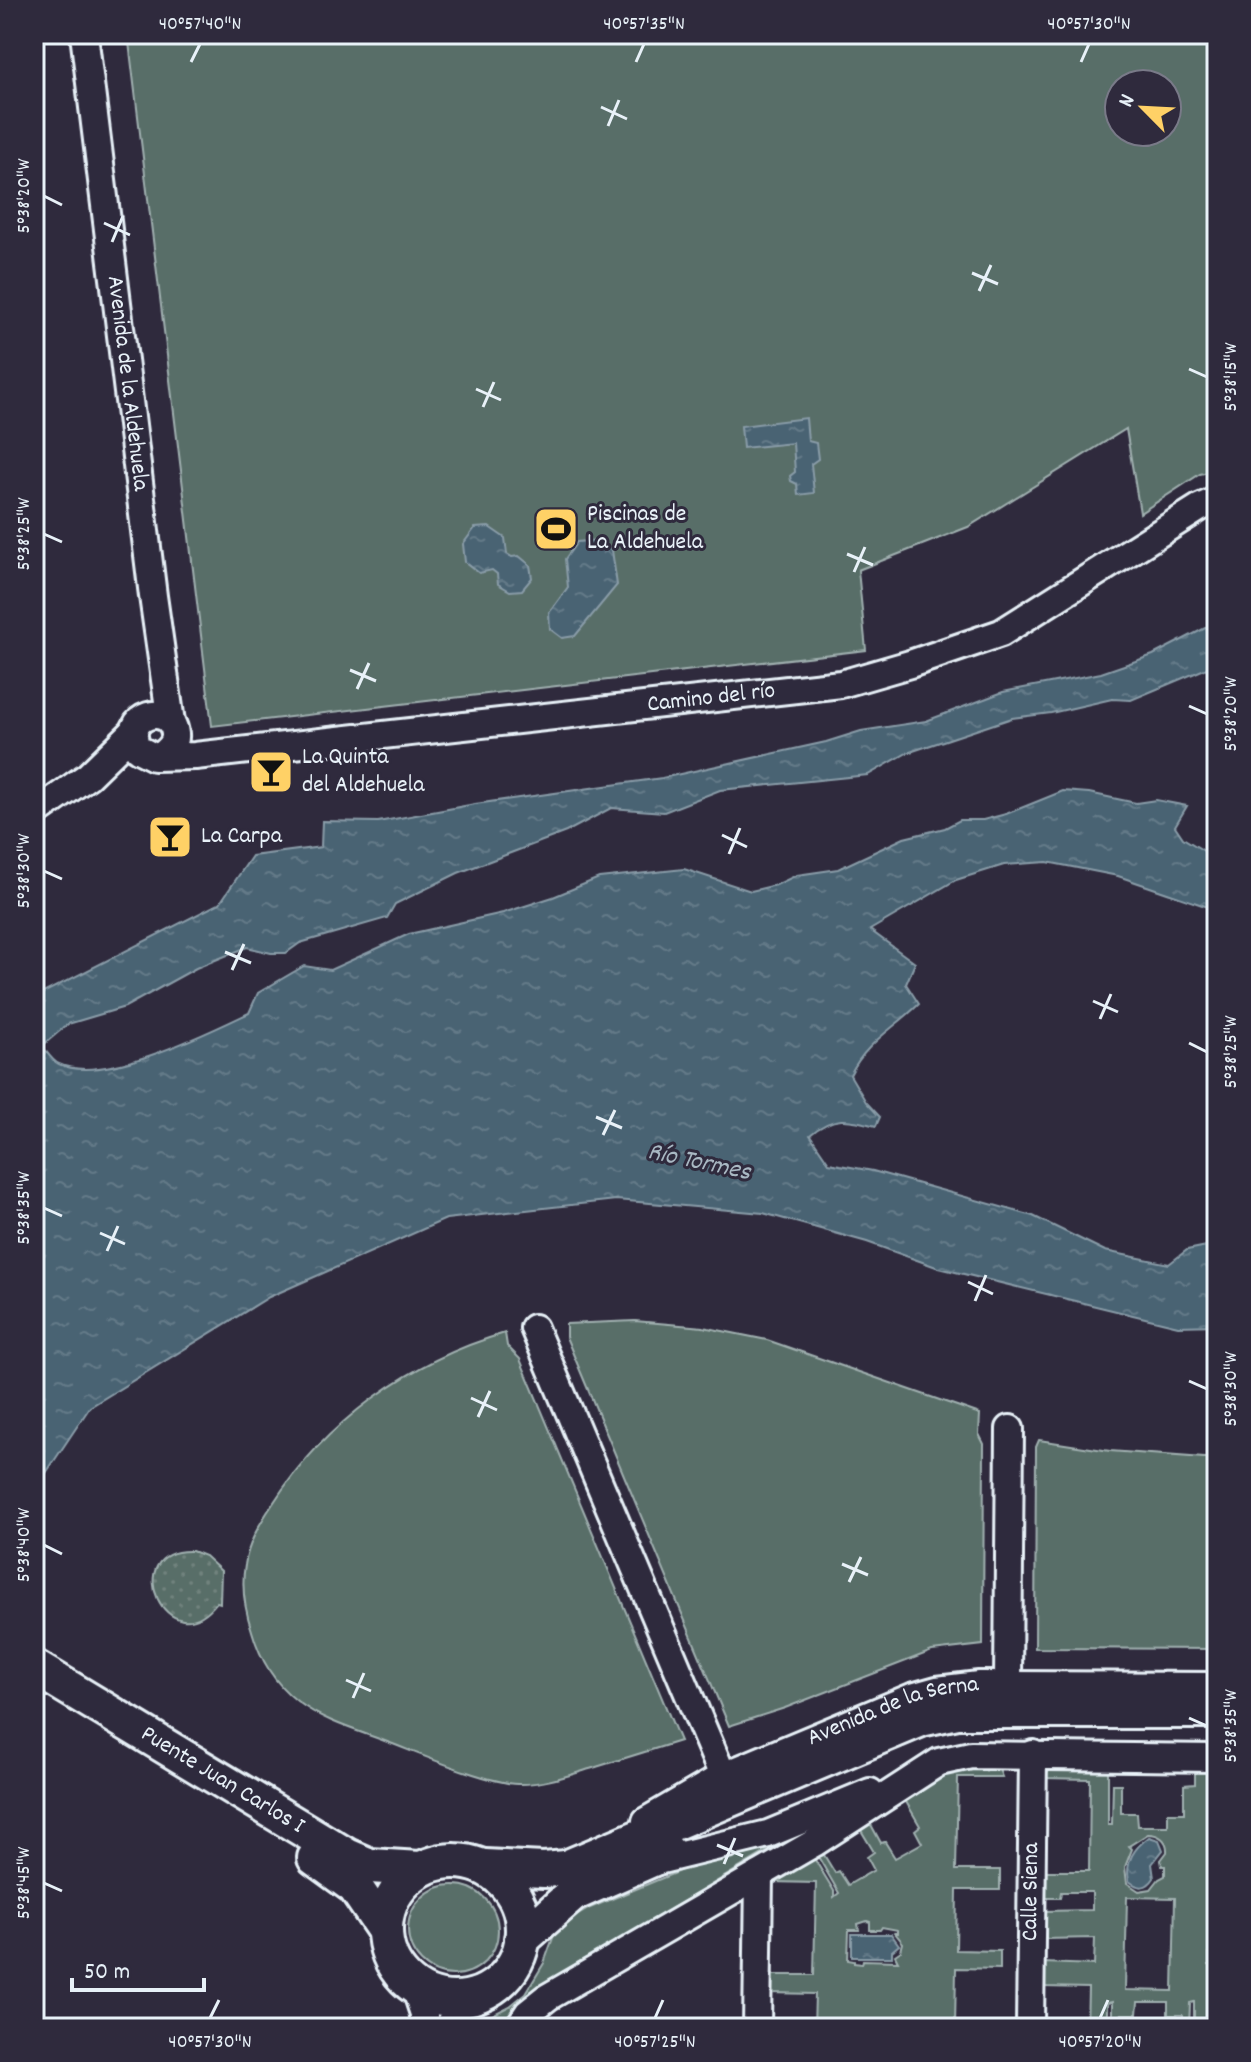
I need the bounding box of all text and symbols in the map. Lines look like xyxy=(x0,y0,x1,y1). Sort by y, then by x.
text: 40°57'40"N xyxy=(159,11,241,39)
text: 40°57'35"N xyxy=(603,11,685,39)
text: 40°57'30"N xyxy=(1047,11,1131,39)
north arrow xyxy=(1103,68,1183,148)
text: N xyxy=(1112,90,1144,113)
text: 5°38'20"W xyxy=(11,158,39,233)
street label: Avenida de la Aldehuela xyxy=(97,274,157,494)
text: 5°38'15"W xyxy=(1218,342,1246,411)
text: 5°38'25"W xyxy=(11,497,39,571)
place label: Piscinas de La Aldehuela xyxy=(587,498,704,560)
sports icon: Piscinas de La Aldehuela xyxy=(532,505,580,553)
street label: Camino del río xyxy=(646,674,777,722)
text: 5°38'20"W xyxy=(1218,676,1246,751)
place label: La Quinta del Aldehuela xyxy=(302,741,425,803)
bar icon: La Quinta del Aldehuela xyxy=(247,748,295,796)
bar icon: La Carpa xyxy=(146,813,194,861)
place label: La Carpa xyxy=(201,820,283,854)
text: 5°38'30"W xyxy=(11,833,39,908)
text: 5°38'25"W xyxy=(1218,1015,1246,1089)
water label: Río Tormes xyxy=(644,1134,755,1192)
text: 5°38'35"W xyxy=(11,1171,39,1245)
text: 5°38'30"W xyxy=(1218,1351,1246,1426)
text: 5°38'40"W xyxy=(11,1507,39,1582)
street label: Avenida de la Serna xyxy=(802,1668,981,1756)
text: 5°38'35"W xyxy=(1218,1689,1246,1763)
street label: Puente Juan Carlos I xyxy=(134,1718,311,1844)
street label: Calle Siena xyxy=(1014,1842,1049,1941)
text: 5°38'45"W xyxy=(11,1846,39,1919)
scale bar xyxy=(72,1942,204,1992)
text: 50 m xyxy=(84,1956,130,1990)
text: 40°57'30"N xyxy=(168,2029,252,2057)
text: 40°57'25"N xyxy=(614,2029,696,2057)
text: 40°57'20"N xyxy=(1058,2029,1142,2057)

